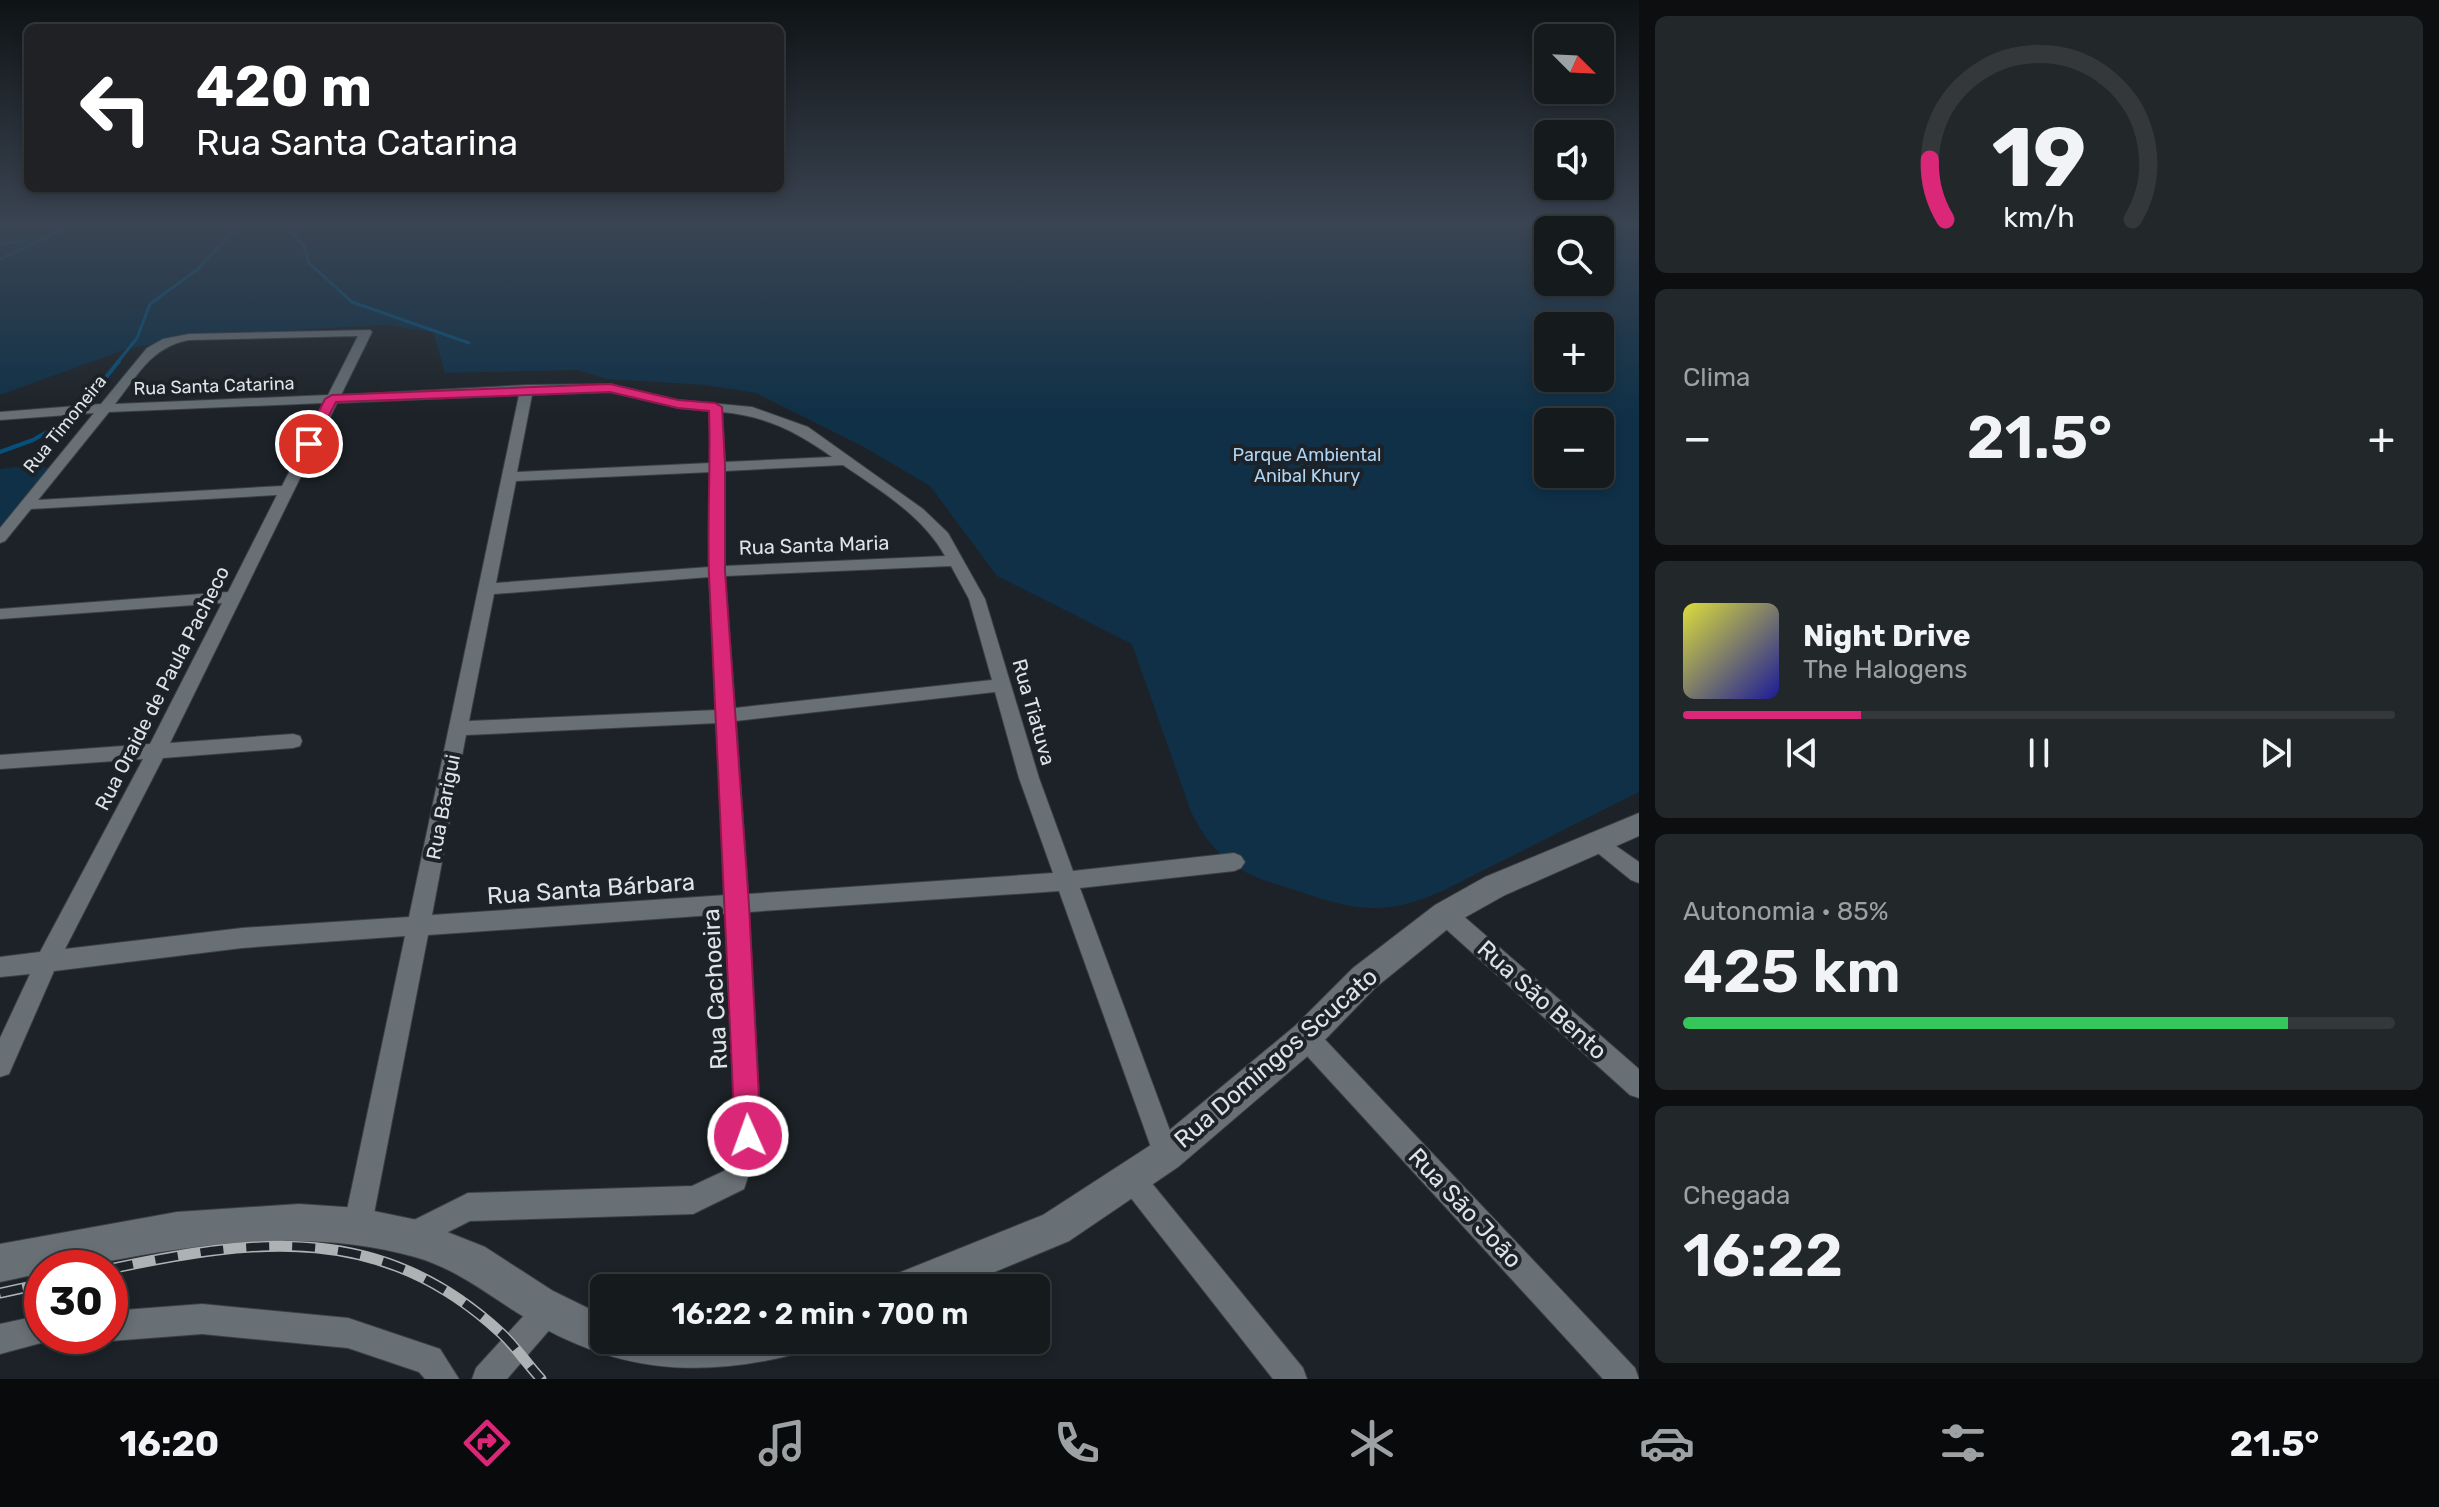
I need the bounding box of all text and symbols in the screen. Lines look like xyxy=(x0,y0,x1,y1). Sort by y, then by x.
north arrow xyxy=(1534,24,1614,104)
map controls xyxy=(1534,24,1614,488)
text: 420 m xyxy=(196,54,372,120)
icon: left xyxy=(64,56,168,160)
text: 19 xyxy=(1992,108,2086,207)
button: sound xyxy=(1534,120,1614,200)
text: Rua Santa Catarina xyxy=(196,121,518,164)
text: km/h xyxy=(2003,200,2075,234)
button: search xyxy=(1534,216,1614,296)
button: + xyxy=(1534,312,1614,392)
text: Clima xyxy=(1683,362,1750,393)
street label: Rua Timoneira xyxy=(19,371,111,477)
street label: Rua Santa Catarina xyxy=(133,372,295,400)
text: 21.5° xyxy=(1967,402,2112,473)
button: − xyxy=(1534,408,1614,488)
pin xyxy=(275,410,343,478)
text: − xyxy=(1683,412,1712,464)
text: + xyxy=(2368,412,2395,464)
icon: arrive xyxy=(287,422,331,466)
park label: Parque Ambiental Anibal Khury xyxy=(1233,444,1381,487)
street label: Rua Santa Maria xyxy=(738,530,890,560)
street label: Rua Oraide de Paula Pacheco xyxy=(90,562,234,814)
text: Night Drive xyxy=(1803,618,1971,654)
text: The Halogens xyxy=(1803,654,1968,685)
street label: Rua Tiatuva xyxy=(1007,656,1061,768)
icon: previous xyxy=(1780,731,1824,775)
icon: pause xyxy=(2017,731,2061,775)
icon: next xyxy=(2254,731,2298,775)
street label: Rua Barigui xyxy=(421,752,465,862)
street label: Rua Santa Bárbara xyxy=(486,868,696,910)
text: Autonomia · 85% xyxy=(1683,896,1889,927)
street label: Rua Cachoeira xyxy=(697,908,733,1070)
street label: Rua São Bento xyxy=(1472,935,1612,1065)
text: 425 km xyxy=(1683,936,1901,1007)
street label: Rua Domingos Scucato xyxy=(1169,962,1383,1154)
position arrow xyxy=(706,1094,790,1178)
street label: Rua São João xyxy=(1403,1142,1527,1274)
text: Chegada xyxy=(1683,1180,1790,1211)
text: 16:22 xyxy=(1683,1220,1843,1291)
speed limit sign: 30 xyxy=(24,1250,128,1354)
text: 16:22 · 2 min · 700 m xyxy=(671,1296,969,1332)
icon: directions xyxy=(459,1415,515,1471)
icon: music xyxy=(754,1415,810,1471)
icon: phone xyxy=(1049,1415,1105,1471)
icon: climate xyxy=(1344,1415,1400,1471)
icon: car xyxy=(1639,1415,1695,1471)
icon: filters xyxy=(1935,1415,1991,1471)
text: 16:20 xyxy=(120,1422,219,1465)
text: 21.5° xyxy=(2230,1422,2319,1465)

